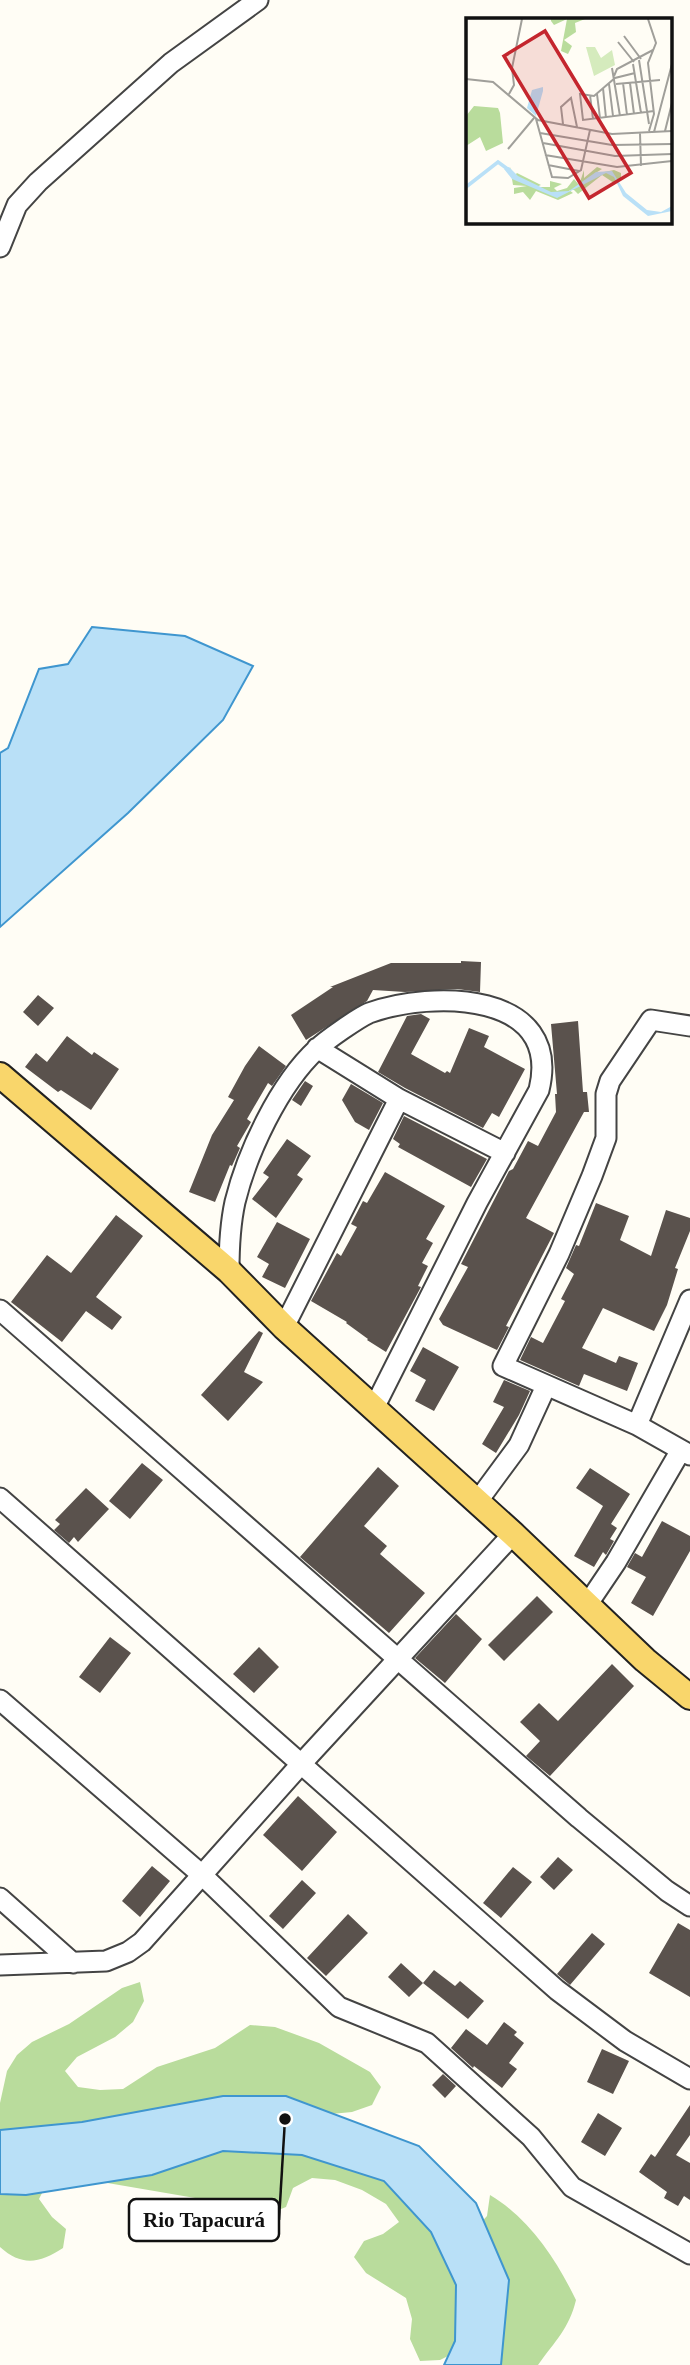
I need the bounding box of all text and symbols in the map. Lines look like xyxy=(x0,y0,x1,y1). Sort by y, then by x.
inset map xyxy=(466,18,672,224)
callout: Rio Tapacurá xyxy=(129,2199,279,2241)
text: Rio Tapacurá xyxy=(143,2208,265,2232)

